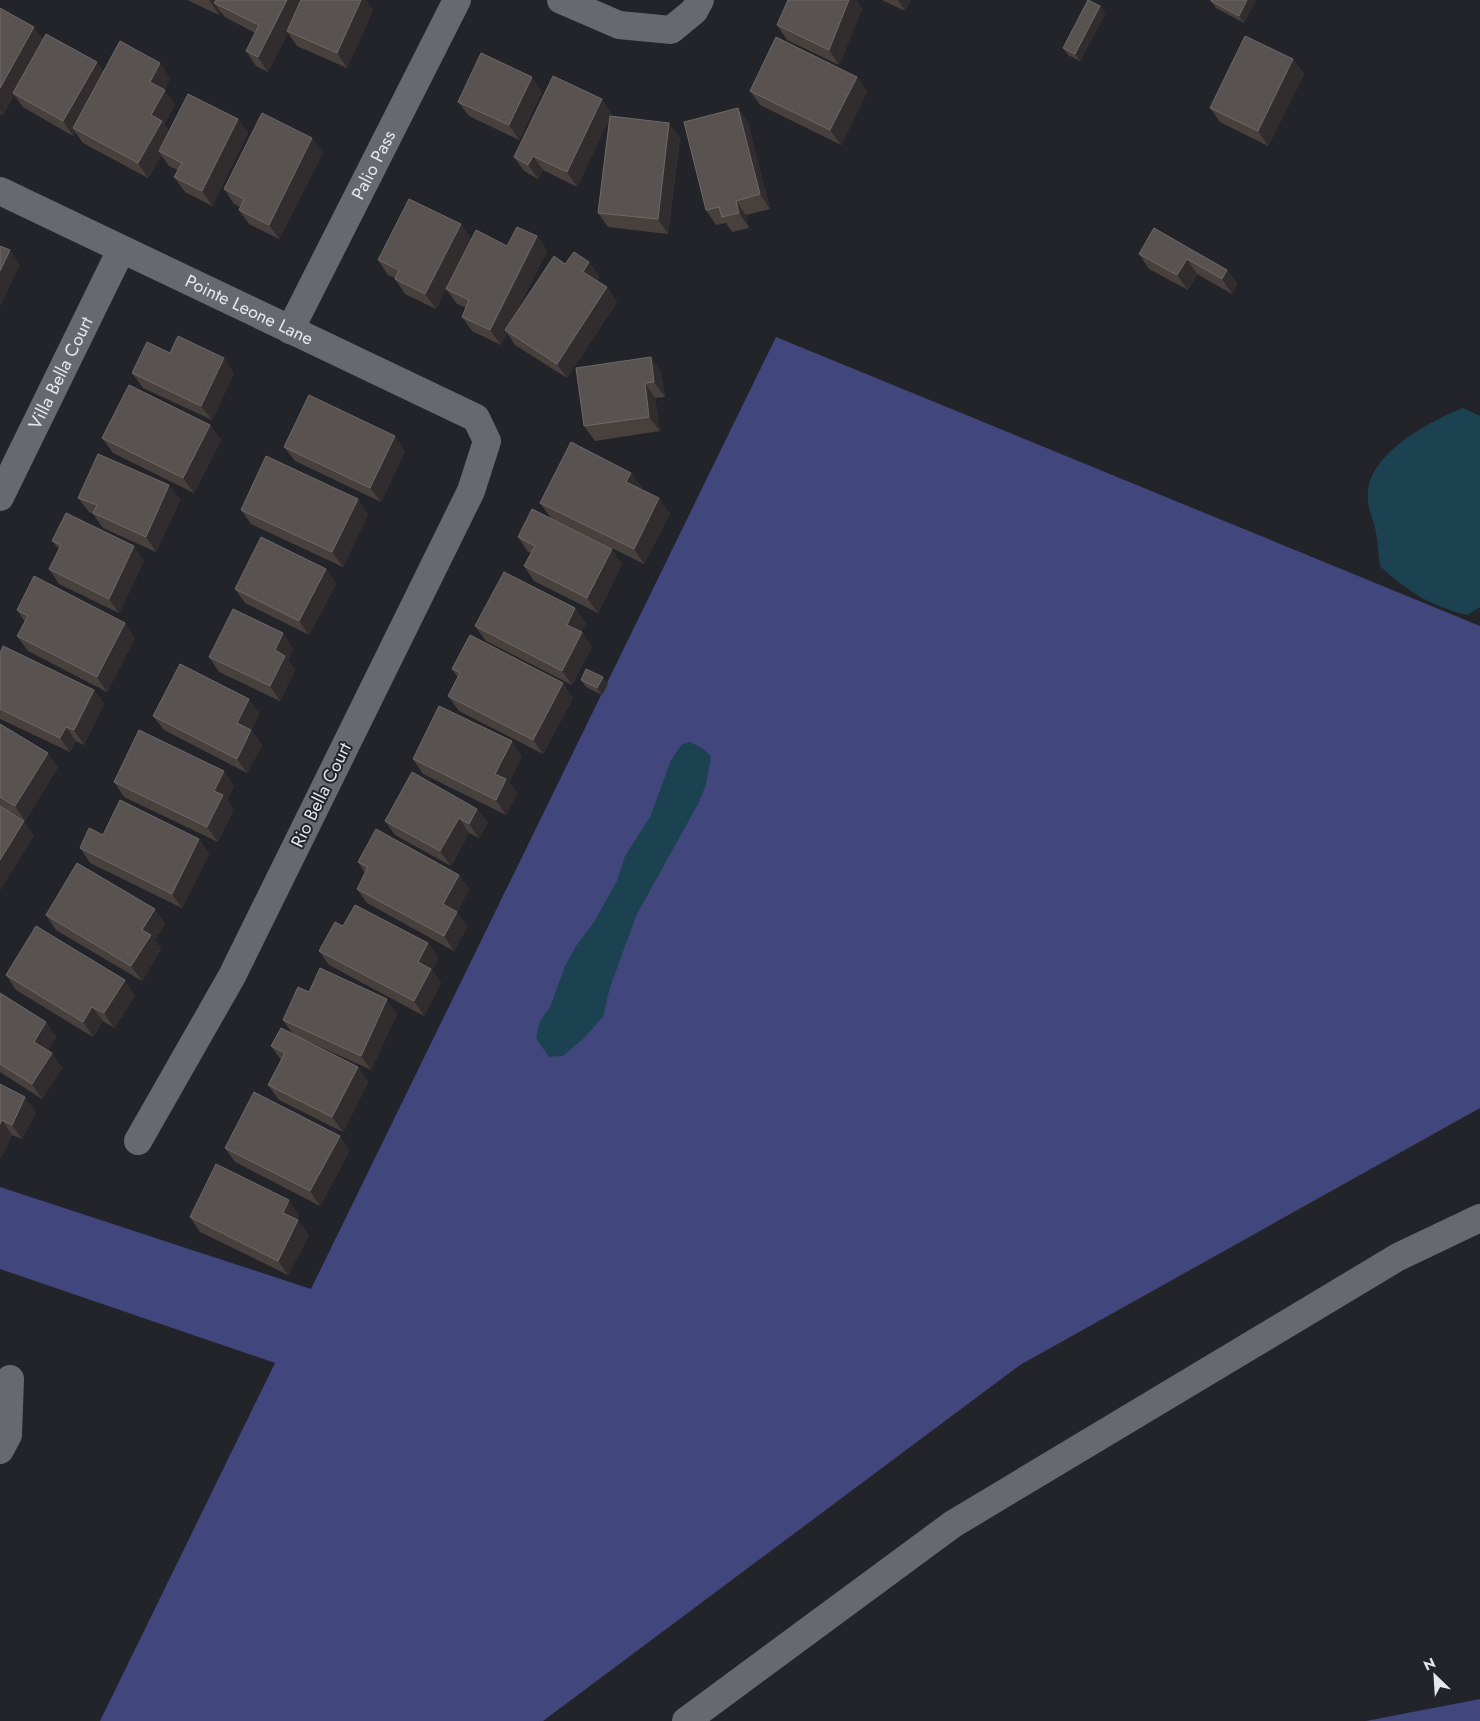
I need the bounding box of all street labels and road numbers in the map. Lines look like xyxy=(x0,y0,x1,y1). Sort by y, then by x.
street label: Palio Pass xyxy=(345,126,402,204)
street label: Pointe Leone Lane xyxy=(181,268,318,351)
street label: Villa Bella Court xyxy=(22,312,100,434)
street label: Rio Bella Court xyxy=(284,738,358,852)

